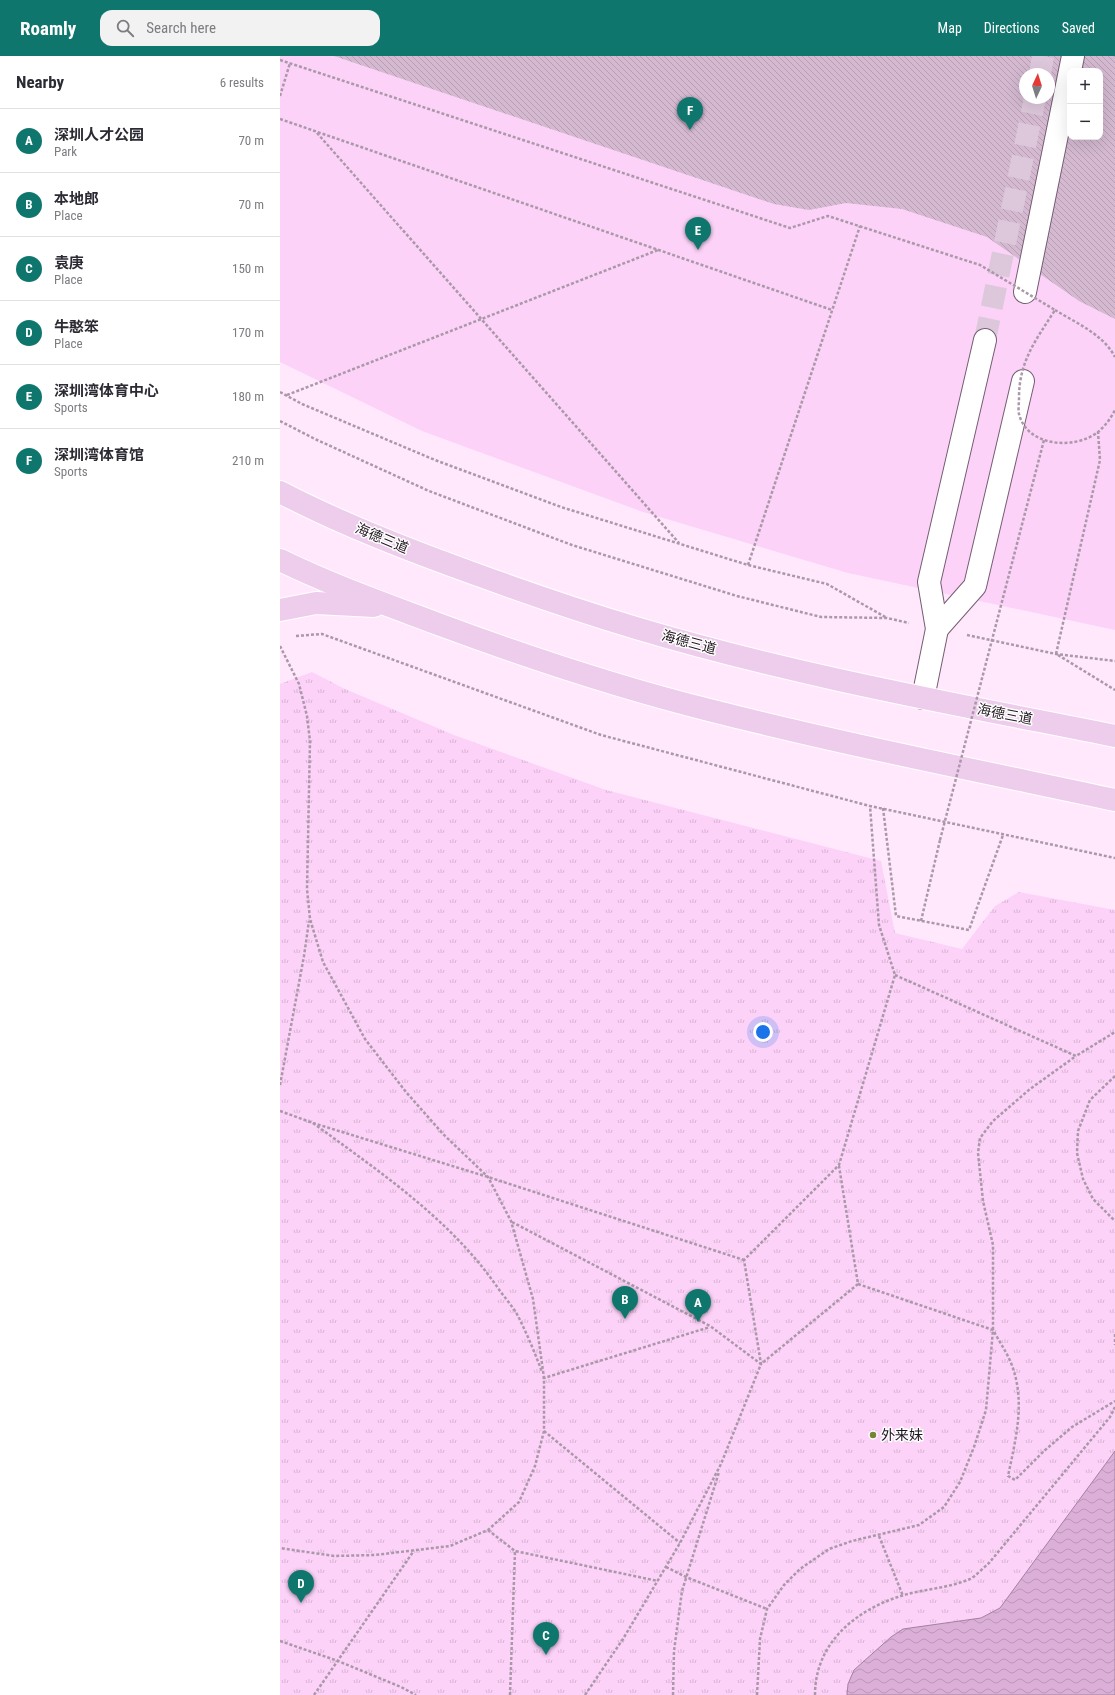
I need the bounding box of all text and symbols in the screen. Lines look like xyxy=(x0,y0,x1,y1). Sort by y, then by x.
search box xyxy=(100,10,380,46)
text: Roamly xyxy=(20,17,76,40)
icon: search xyxy=(114,17,136,39)
text: Search here xyxy=(146,19,216,37)
text: Map xyxy=(938,20,962,36)
text: Directions xyxy=(984,20,1040,36)
text: Saved xyxy=(1062,20,1095,36)
north arrow xyxy=(1019,68,1055,104)
map controls xyxy=(1067,68,1103,140)
button: + xyxy=(1067,68,1103,104)
text: Nearby xyxy=(16,72,64,92)
text: 6 results xyxy=(220,75,264,90)
pin: F xyxy=(677,97,703,130)
button: − xyxy=(1067,104,1103,140)
text: 深圳人才公园 xyxy=(54,126,144,144)
text: A xyxy=(25,133,33,148)
text: 70 m xyxy=(238,133,264,148)
text: Park xyxy=(54,144,77,159)
text: 本地郎 xyxy=(54,190,99,208)
text: B xyxy=(25,197,33,212)
text: 70 m xyxy=(238,197,264,212)
text: Place xyxy=(54,208,83,223)
pin: E xyxy=(685,217,711,250)
text: 袁庚 xyxy=(54,254,84,272)
text: C xyxy=(25,261,33,276)
text: 150 m xyxy=(232,261,264,276)
text: Place xyxy=(54,272,83,287)
text: 牛憨笨 xyxy=(54,318,99,336)
text: D xyxy=(25,325,33,340)
text: 170 m xyxy=(232,325,264,340)
text: Place xyxy=(54,336,83,351)
text: 深圳湾体育中心 xyxy=(54,382,159,400)
text: E xyxy=(26,389,32,404)
text: 180 m xyxy=(232,389,264,404)
text: Sports xyxy=(54,400,88,415)
text: 深圳湾体育馆 xyxy=(54,446,144,464)
text: F xyxy=(26,453,32,468)
text: 210 m xyxy=(232,453,264,468)
text: Sports xyxy=(54,464,88,479)
street label: 海德三道 xyxy=(353,520,411,556)
street label: 海德三道 xyxy=(660,627,718,657)
street label: 海德三道 xyxy=(976,701,1034,727)
your location xyxy=(753,1022,773,1042)
pin: B xyxy=(612,1286,638,1319)
pin: A xyxy=(685,1289,711,1322)
place label: 外来妹 xyxy=(881,1427,923,1443)
marker: 外来妹 xyxy=(868,1430,878,1440)
pin: D xyxy=(288,1570,314,1603)
pin: C xyxy=(533,1622,559,1655)

